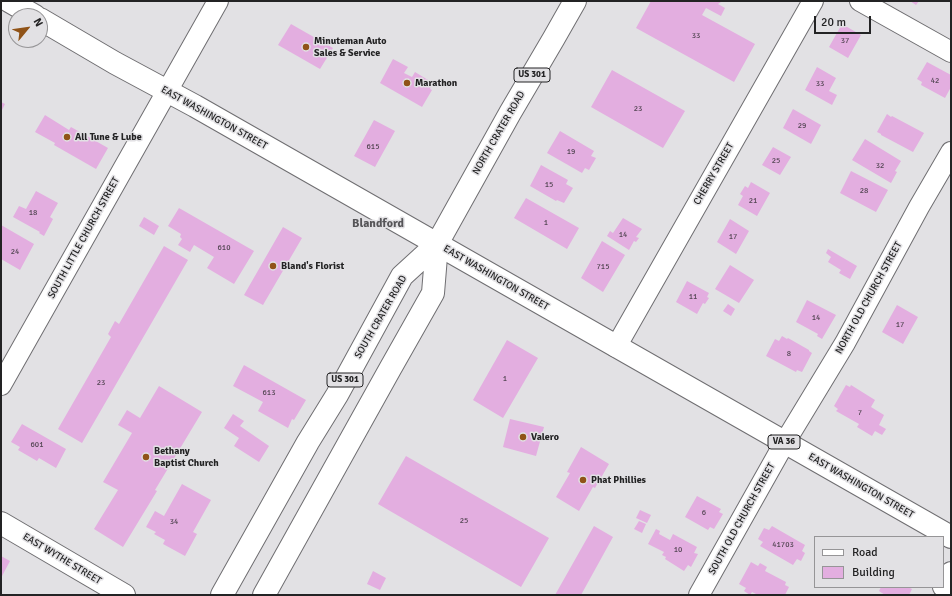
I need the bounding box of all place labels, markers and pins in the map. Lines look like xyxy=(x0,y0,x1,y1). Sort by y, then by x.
place label: Minuteman Auto Sales & Service xyxy=(314,35,386,58)
marker: Minuteman Auto Sales & Service xyxy=(301,42,311,52)
place label: Marathon xyxy=(415,77,457,89)
marker: Marathon xyxy=(402,78,412,88)
place label: All Tune & Lube xyxy=(75,131,142,143)
marker: All Tune & Lube xyxy=(62,132,72,142)
place label: Bland's Florist xyxy=(281,260,344,272)
marker: Bland's Florist xyxy=(268,261,278,271)
place label: Valero xyxy=(531,431,559,443)
marker: Valero xyxy=(518,432,528,442)
place label: Bethany Baptist Church xyxy=(154,445,219,468)
marker: Bethany Baptist Church xyxy=(141,452,151,462)
place label: Phat Phillies xyxy=(591,474,646,486)
marker: Phat Phillies xyxy=(578,475,588,485)

